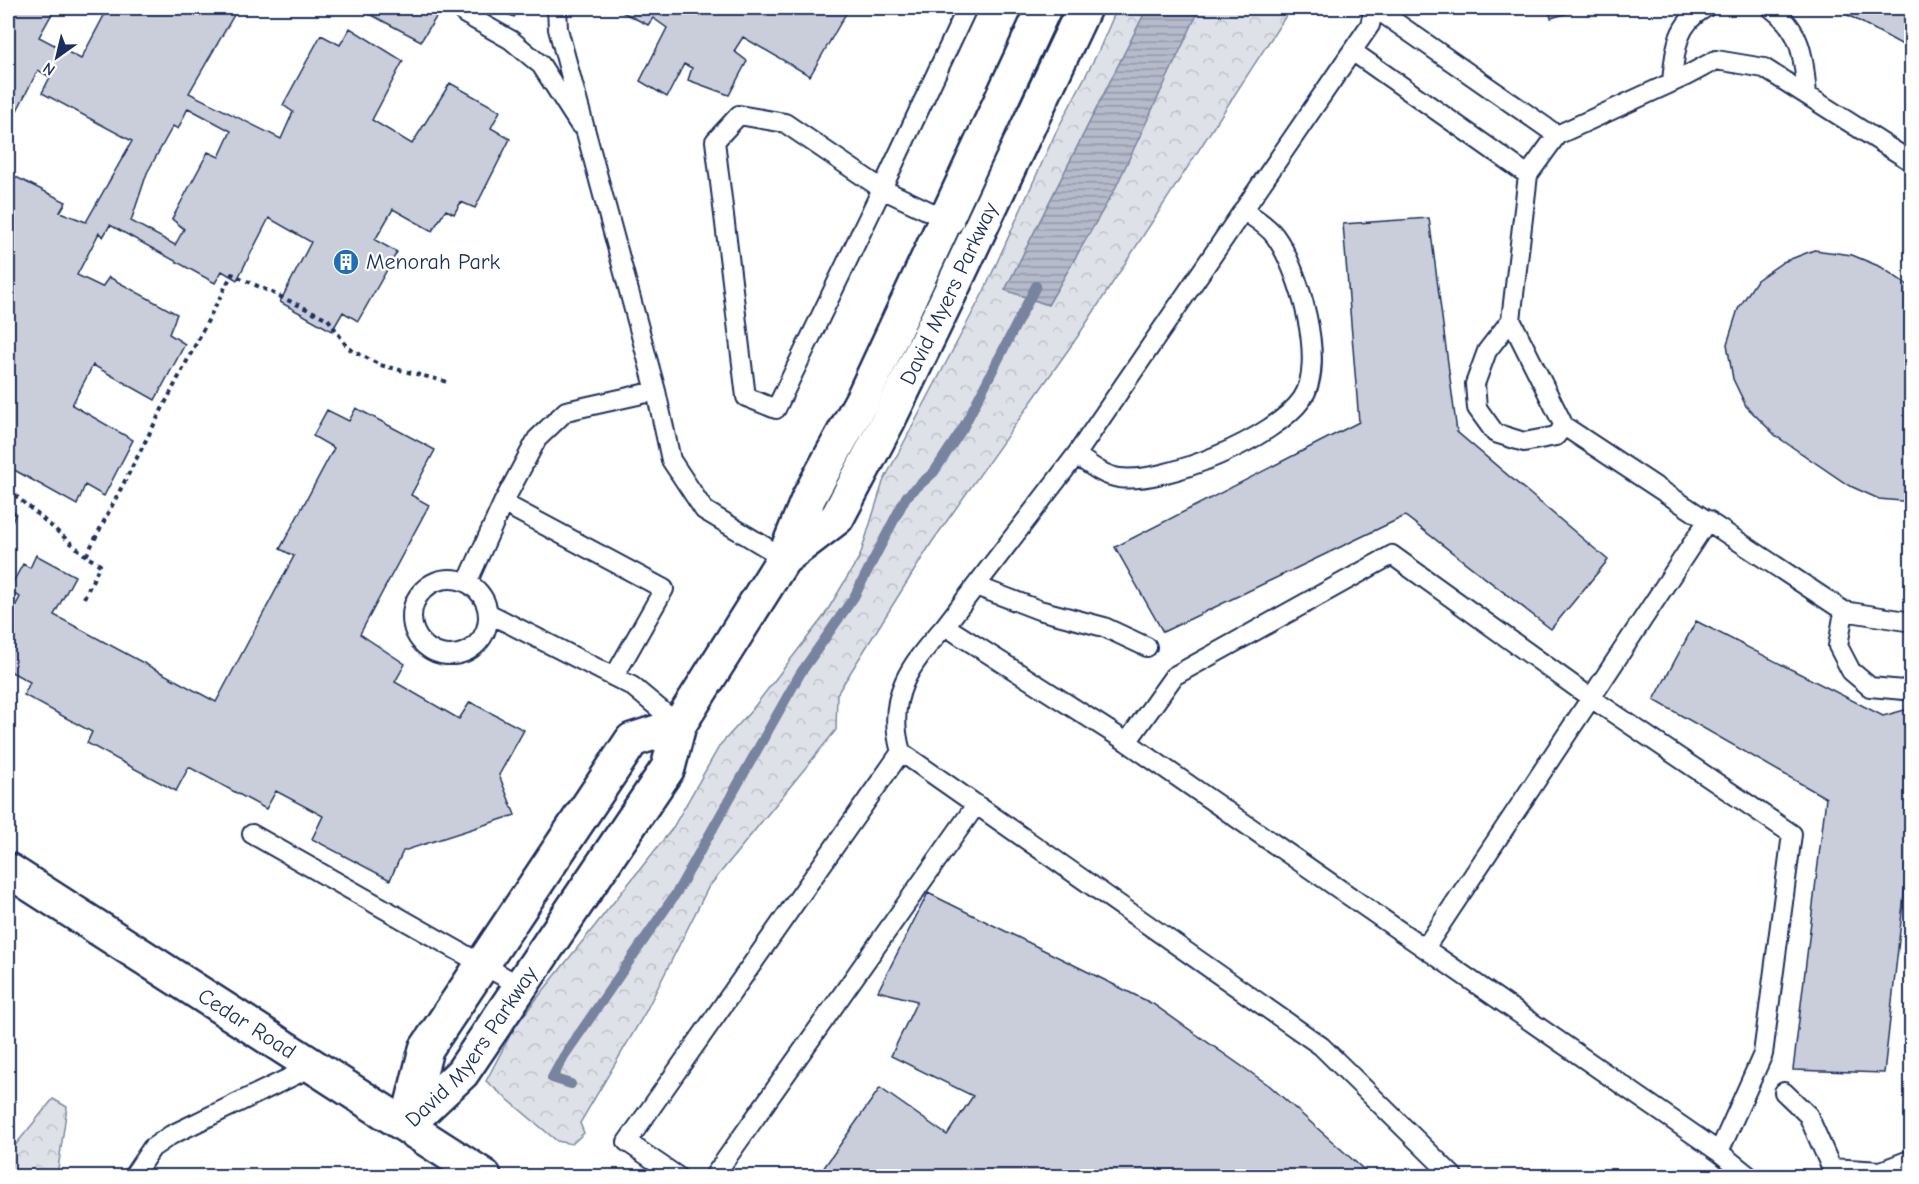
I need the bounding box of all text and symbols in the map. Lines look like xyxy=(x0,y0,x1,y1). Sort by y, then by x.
north arrow xyxy=(27,27,87,87)
text: N xyxy=(40,58,59,79)
street label: David Myers Parkway xyxy=(895,198,1004,389)
building icon: Menorah Park xyxy=(331,247,361,277)
place label: Menorah Park xyxy=(366,249,501,275)
street label: David Myers Parkway xyxy=(400,961,543,1133)
street label: Cedar Road xyxy=(193,983,301,1065)

